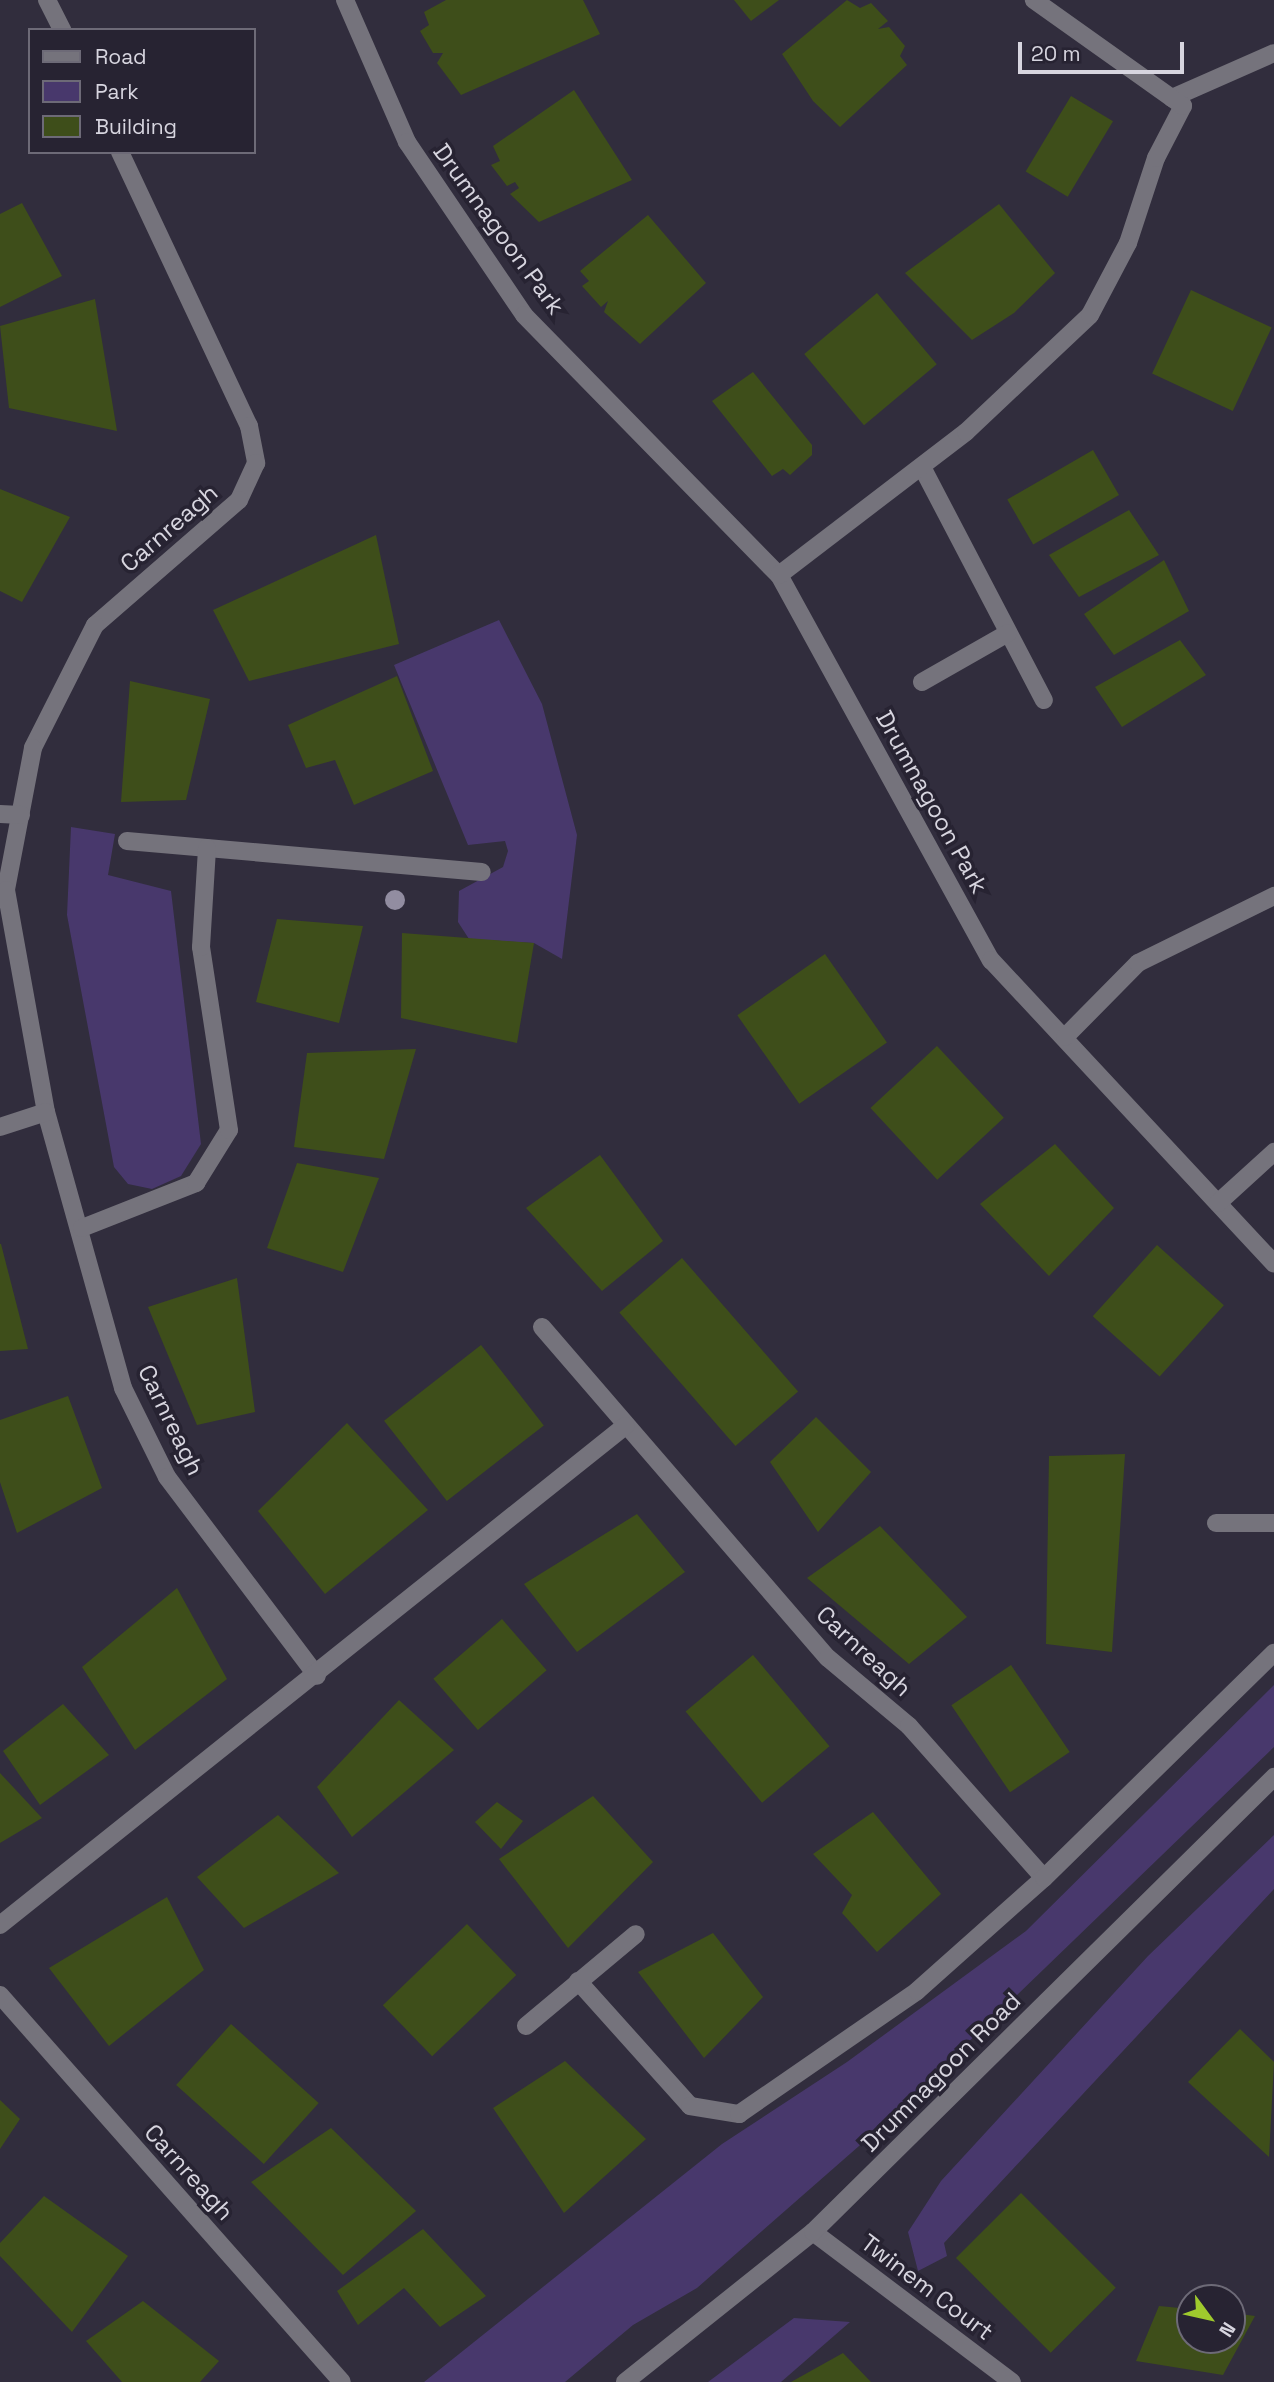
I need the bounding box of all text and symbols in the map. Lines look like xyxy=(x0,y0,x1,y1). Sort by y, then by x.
legend xyxy=(28,28,256,154)
scale bar xyxy=(1022,28,1188,72)
text: 20 m xyxy=(1031,40,1081,67)
text: Road xyxy=(95,43,147,70)
text: Park xyxy=(95,78,139,105)
text: Building xyxy=(95,113,177,140)
street label: Drumnagoon Park xyxy=(427,138,571,320)
street label: Carnreagh xyxy=(115,478,223,578)
street label: Drumnagoon Park xyxy=(870,706,994,898)
street label: Carnreagh xyxy=(132,1360,210,1480)
street label: Carnreagh xyxy=(811,1600,917,1702)
street label: Drumnagoon Road xyxy=(855,1986,1027,2158)
street label: Carnreagh xyxy=(138,2118,240,2226)
street label: Twinem Court xyxy=(855,2228,999,2346)
north arrow xyxy=(1176,2284,1246,2354)
text: N xyxy=(1213,2317,1241,2342)

